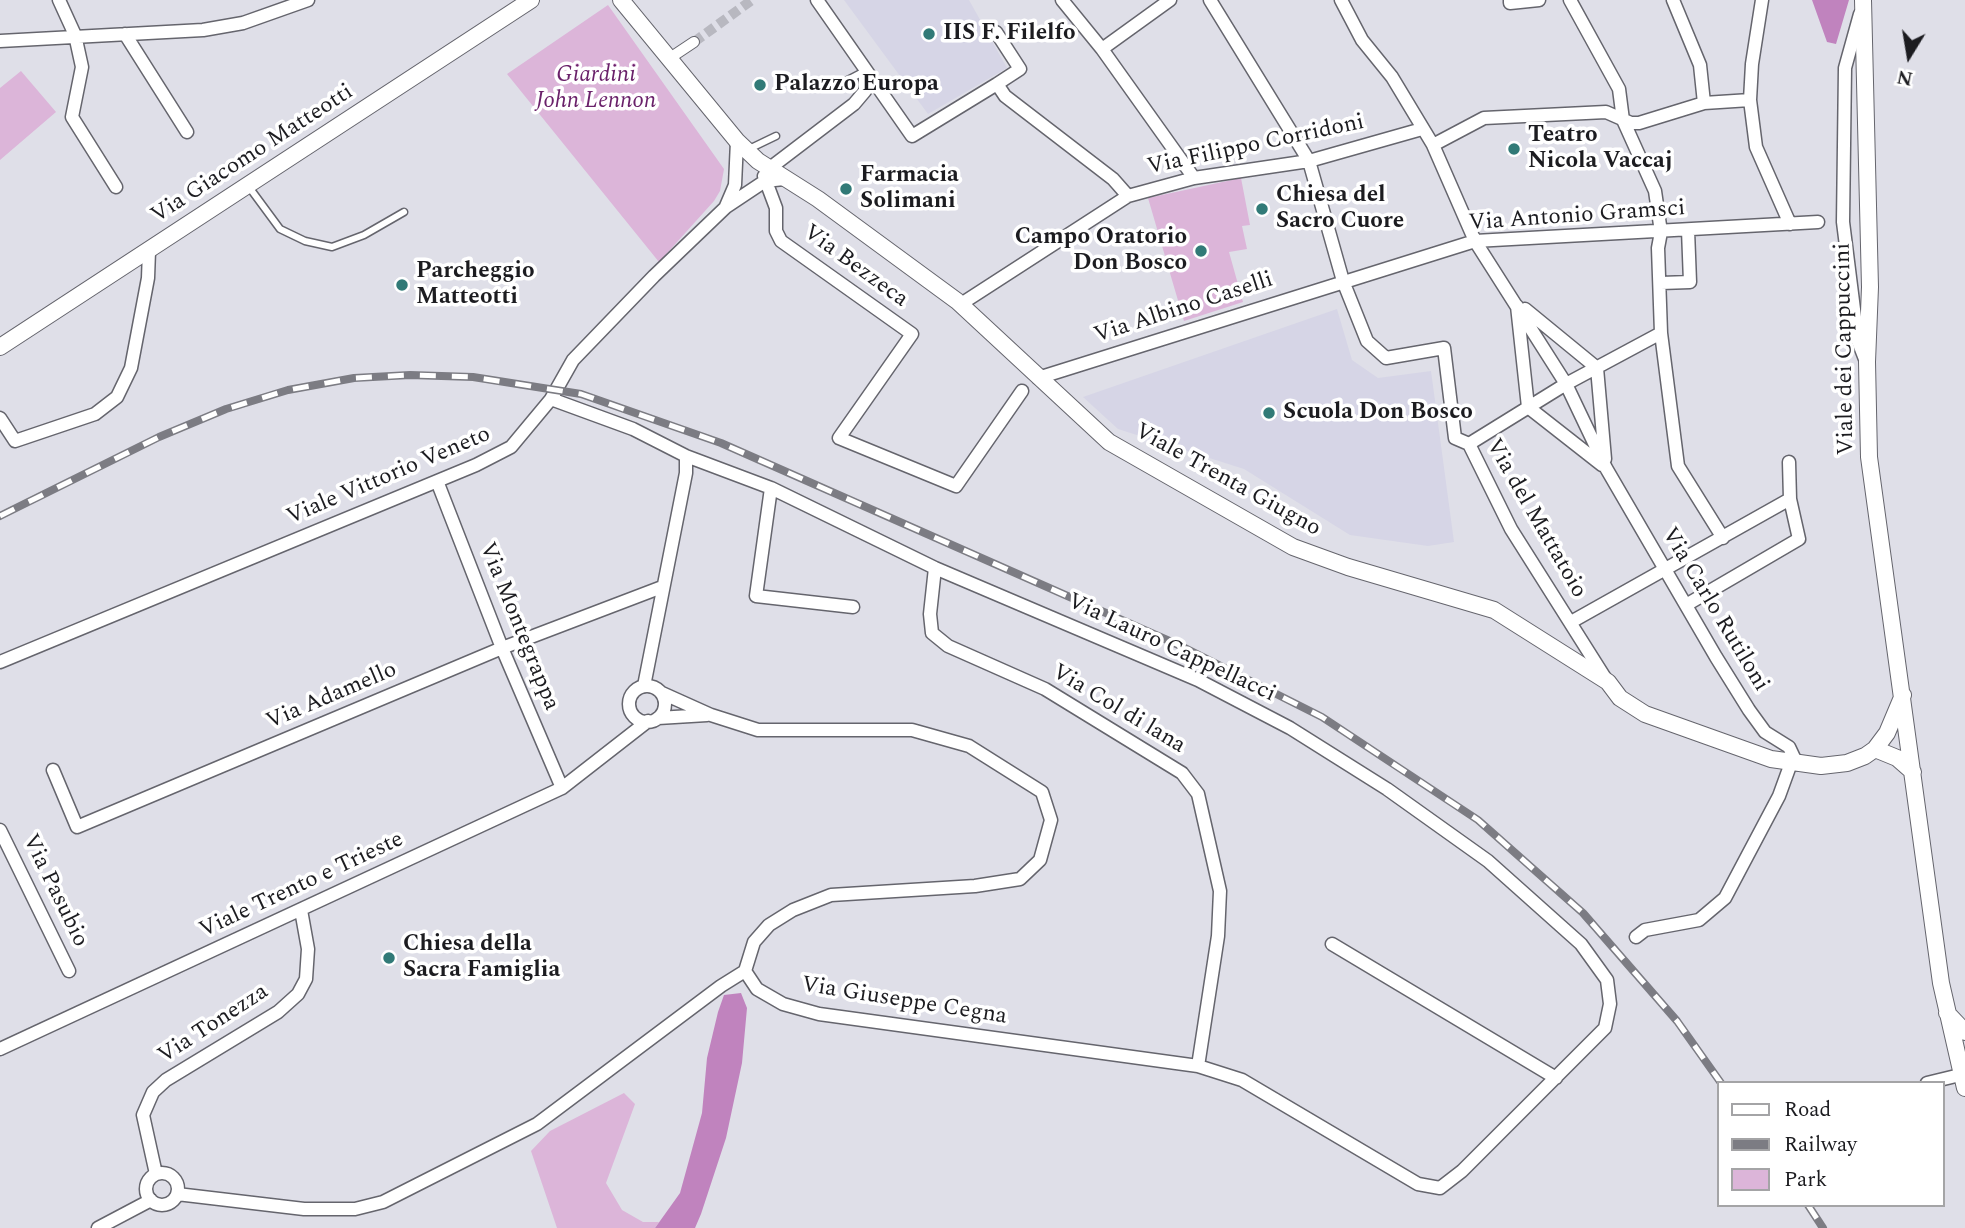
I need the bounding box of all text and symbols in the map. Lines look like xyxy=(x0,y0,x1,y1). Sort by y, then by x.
place label: IIS F. Filelfo xyxy=(943,20,1076,48)
north arrow xyxy=(1874,21,1944,91)
marker: IIS F. Filelfo xyxy=(921,26,937,42)
text: N xyxy=(1895,61,1915,93)
park label: Giardini John Lennon xyxy=(536,62,656,116)
place label: Palazzo Europa xyxy=(774,71,939,99)
marker: Palazzo Europa xyxy=(752,77,768,93)
street label: Via Giacomo Matteotti xyxy=(147,79,359,231)
street label: Via Filippo Corridoni xyxy=(1145,110,1367,182)
place label: Teatro Nicola Vaccaj xyxy=(1528,122,1673,176)
marker: Teatro Nicola Vaccaj xyxy=(1506,141,1522,157)
place label: Farmacia Solimani xyxy=(860,162,959,216)
marker: Farmacia Solimani xyxy=(838,181,854,197)
place label: Chiesa del Sacro Cuore xyxy=(1276,182,1404,236)
street label: Via Antonio Gramsci xyxy=(1468,196,1686,238)
marker: Chiesa del Sacro Cuore xyxy=(1254,201,1270,217)
street label: Via Bezzeca xyxy=(797,220,913,314)
place label: Campo Oratorio Don Bosco xyxy=(1015,224,1187,278)
street label: Viale dei Cappuccini xyxy=(1830,242,1862,456)
marker: Campo Oratorio Don Bosco xyxy=(1193,243,1209,259)
place label: Parcheggio Matteotti xyxy=(416,258,535,312)
street label: Via Albino Caselli xyxy=(1091,267,1277,351)
marker: Parcheggio Matteotti xyxy=(394,277,410,293)
place label: Scuola Don Bosco xyxy=(1283,399,1473,427)
marker: Scuola Don Bosco xyxy=(1261,405,1277,421)
street label: Viale Trenta Giugno xyxy=(1129,418,1325,544)
street label: Viale Vittorio Veneto xyxy=(283,422,495,532)
street label: Via del Mattatoio xyxy=(1478,435,1592,603)
street label: Via Carlo Rutiloni xyxy=(1654,523,1774,697)
street label: Via Montegrappa xyxy=(472,539,564,715)
street label: Via Lauro Cappellacci xyxy=(1063,589,1279,709)
street label: Via Adamello xyxy=(263,657,401,737)
street label: Via Col di lana xyxy=(1046,659,1190,761)
street label: Viale Trento e Trieste xyxy=(196,827,408,945)
street label: Via Pasubio xyxy=(15,830,93,952)
place label: Chiesa della Sacra Famiglia xyxy=(403,931,560,985)
marker: Chiesa della Sacra Famiglia xyxy=(381,950,397,966)
street label: Via Giuseppe Cegna xyxy=(799,972,1009,1032)
street label: Via Tonezza xyxy=(154,979,274,1071)
legend xyxy=(1716,1081,1944,1207)
text: Road xyxy=(1784,1094,1831,1126)
text: Railway xyxy=(1784,1129,1857,1161)
text: Park xyxy=(1784,1164,1827,1196)

